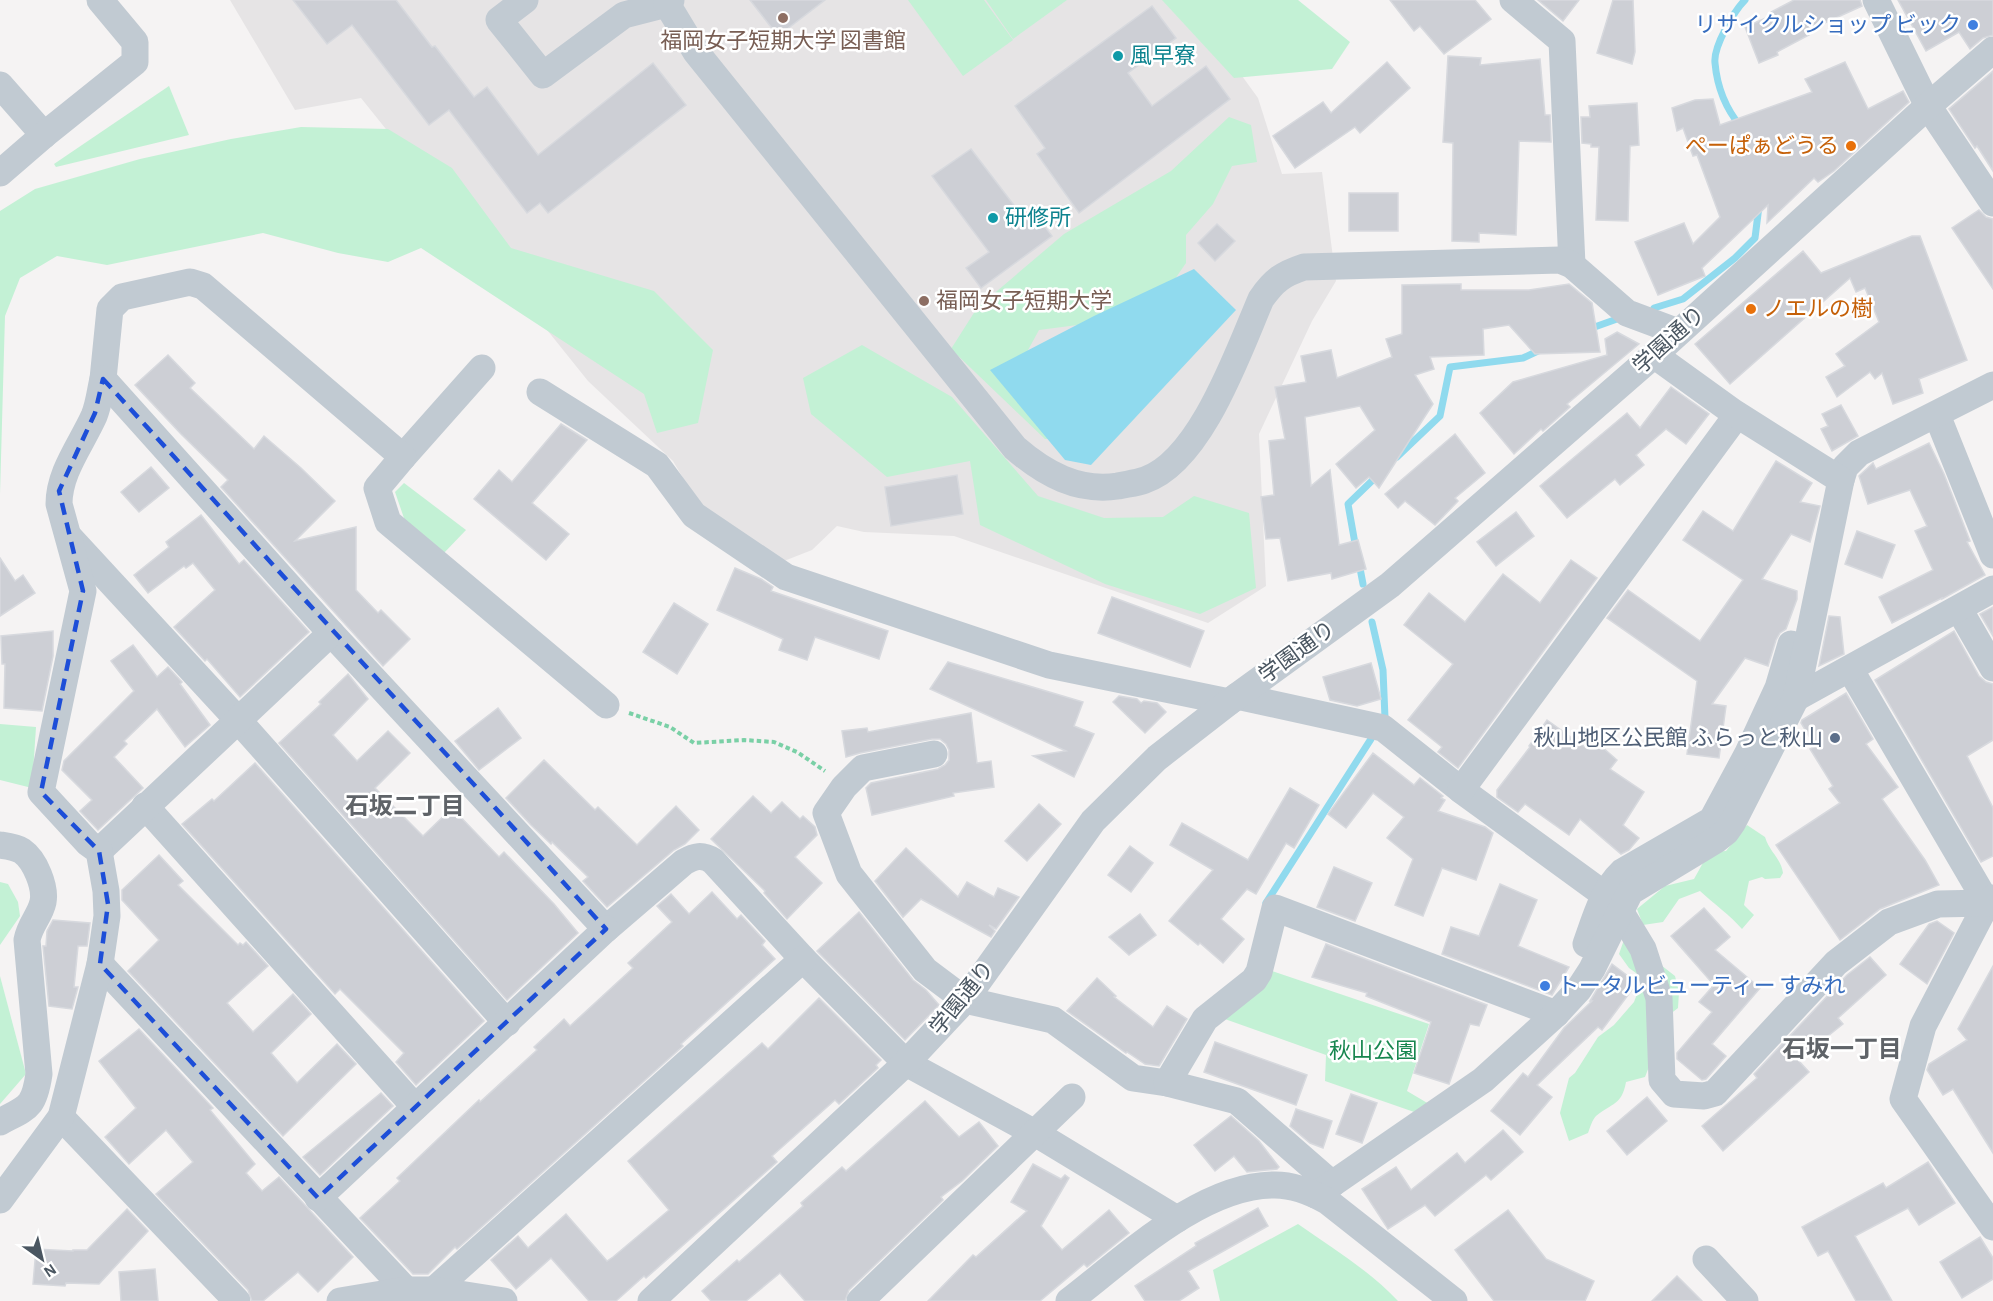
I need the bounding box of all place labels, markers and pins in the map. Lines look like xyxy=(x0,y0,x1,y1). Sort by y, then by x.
marker: 福岡女子短期大学 図書館 xyxy=(776,11,790,25)
place label: リサイクルショップ ビック xyxy=(1694,13,1961,36)
marker: リサイクルショップ ビック xyxy=(1966,18,1980,32)
place label: 福岡女子短期大学 図書館 xyxy=(660,29,906,52)
place label: 風早寮 xyxy=(1130,44,1196,67)
marker: 風早寮 xyxy=(1111,49,1125,63)
place label: ぺーぱぁどうる xyxy=(1685,134,1839,157)
marker: ぺーぱぁどうる xyxy=(1844,139,1858,153)
place label: 研修所 xyxy=(1005,206,1071,229)
marker: 研修所 xyxy=(986,211,1000,225)
place label: 福岡女子短期大学 xyxy=(936,289,1112,312)
marker: 福岡女子短期大学 xyxy=(917,294,931,308)
place label: ノエルの樹 xyxy=(1763,297,1873,320)
marker: ノエルの樹 xyxy=(1744,302,1758,316)
place label: 秋山地区公民館 ふらっと秋山 xyxy=(1533,726,1823,749)
marker: 秋山地区公民館 ふらっと秋山 xyxy=(1828,731,1842,745)
place label: トータルビューティー すみれ xyxy=(1557,975,1845,997)
marker: トータルビューティー すみれ xyxy=(1538,979,1552,993)

